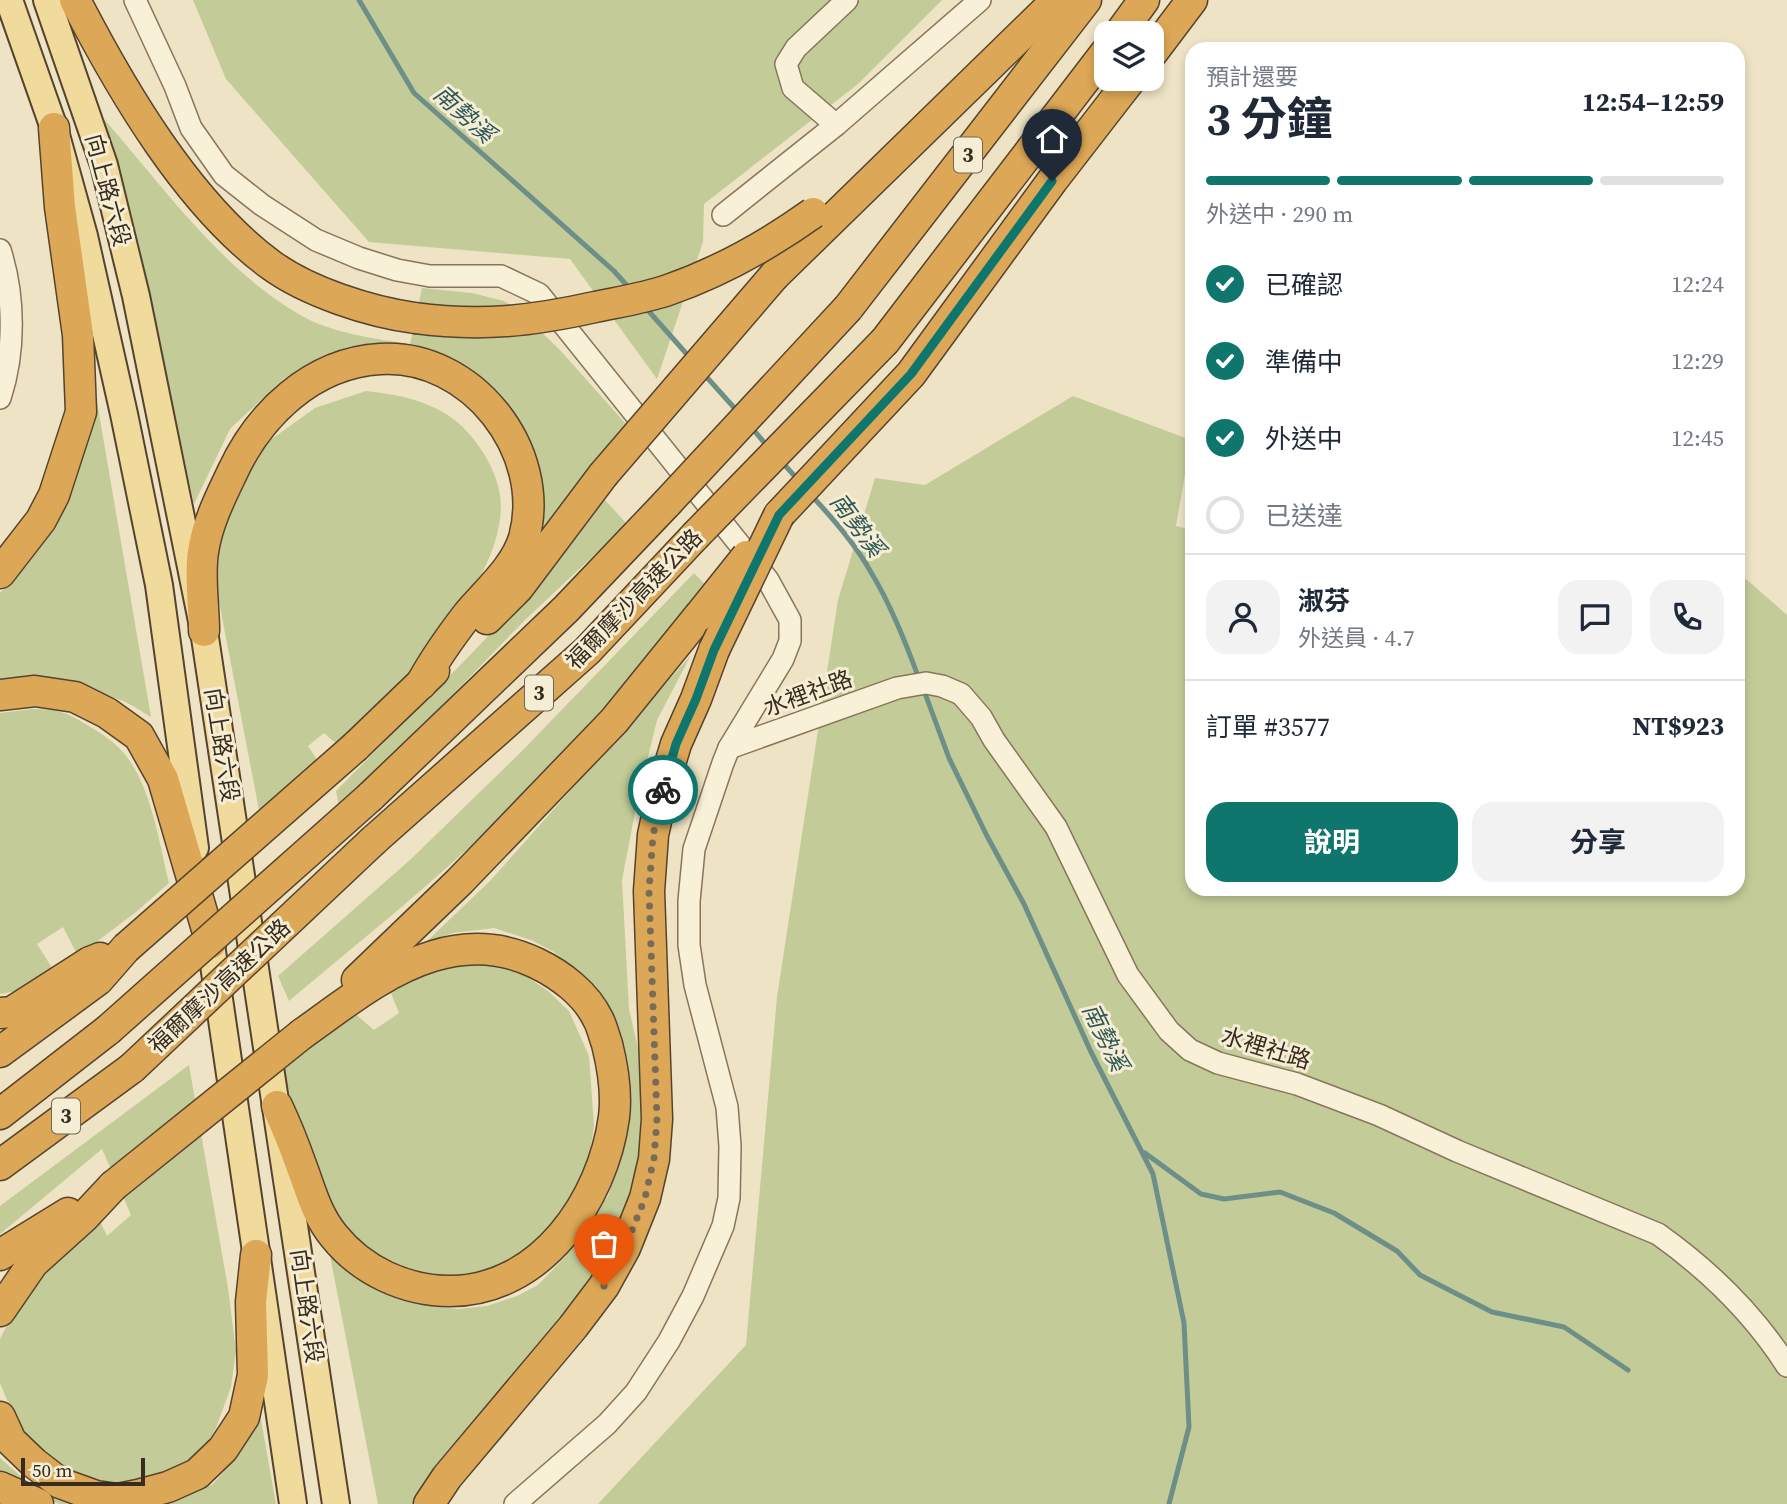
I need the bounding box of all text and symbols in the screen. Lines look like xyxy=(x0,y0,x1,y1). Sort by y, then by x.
map controls xyxy=(1094,21,1164,91)
button: layers xyxy=(1094,21,1164,91)
text: 預計還要 xyxy=(1206,61,1298,93)
water label: 南勢溪 xyxy=(427,77,504,152)
text: 12:54–12:59 xyxy=(1582,84,1724,120)
text: 3 分鐘 xyxy=(1206,87,1333,150)
pin xyxy=(1022,109,1082,181)
icon: home xyxy=(1033,120,1071,158)
street label: 向上路六段 xyxy=(78,130,138,250)
road number: 3 xyxy=(954,138,982,172)
text: 外送中 · 290 m xyxy=(1206,198,1353,230)
icon: check xyxy=(1206,265,1244,303)
text: 已確認 xyxy=(1265,267,1343,303)
text: 12:24 xyxy=(1671,268,1724,300)
icon: check xyxy=(1206,342,1244,380)
text: 準備中 xyxy=(1265,344,1343,380)
text: 12:29 xyxy=(1671,345,1724,377)
icon: check xyxy=(1206,419,1244,457)
text: 外送中 xyxy=(1265,421,1343,457)
text: 12:45 xyxy=(1671,422,1724,454)
water label: 南勢溪 xyxy=(823,486,894,566)
text: 已送達 xyxy=(1265,498,1343,534)
street label: 福爾摩沙高速公路 xyxy=(559,522,709,676)
button: person xyxy=(1206,580,1280,654)
button: chat xyxy=(1558,580,1632,654)
button: phone xyxy=(1650,580,1724,654)
text: 淑芬 xyxy=(1298,583,1350,619)
text: 外送員 · 4.7 xyxy=(1298,622,1415,654)
street label: 水裡社路 xyxy=(759,662,857,724)
road number: 3 xyxy=(525,676,553,710)
street label: 向上路六段 xyxy=(197,686,247,804)
text: NT$923 xyxy=(1632,708,1724,744)
text: 訂單 #3577 xyxy=(1206,709,1330,745)
courier xyxy=(628,755,698,825)
icon: bike xyxy=(644,771,682,809)
button: 說明 xyxy=(1206,802,1458,882)
button: 分享 xyxy=(1472,802,1724,882)
street label: 福爾摩沙高速公路 xyxy=(141,912,297,1060)
water label: 南勢溪 xyxy=(1075,997,1137,1079)
street label: 水裡社路 xyxy=(1217,1019,1315,1077)
road number: 3 xyxy=(52,1098,80,1134)
pin xyxy=(574,1214,634,1286)
icon: bag xyxy=(585,1225,623,1263)
street label: 向上路六段 xyxy=(283,1247,331,1365)
scale bar xyxy=(21,1455,145,1487)
text: 50 m xyxy=(32,1457,73,1483)

